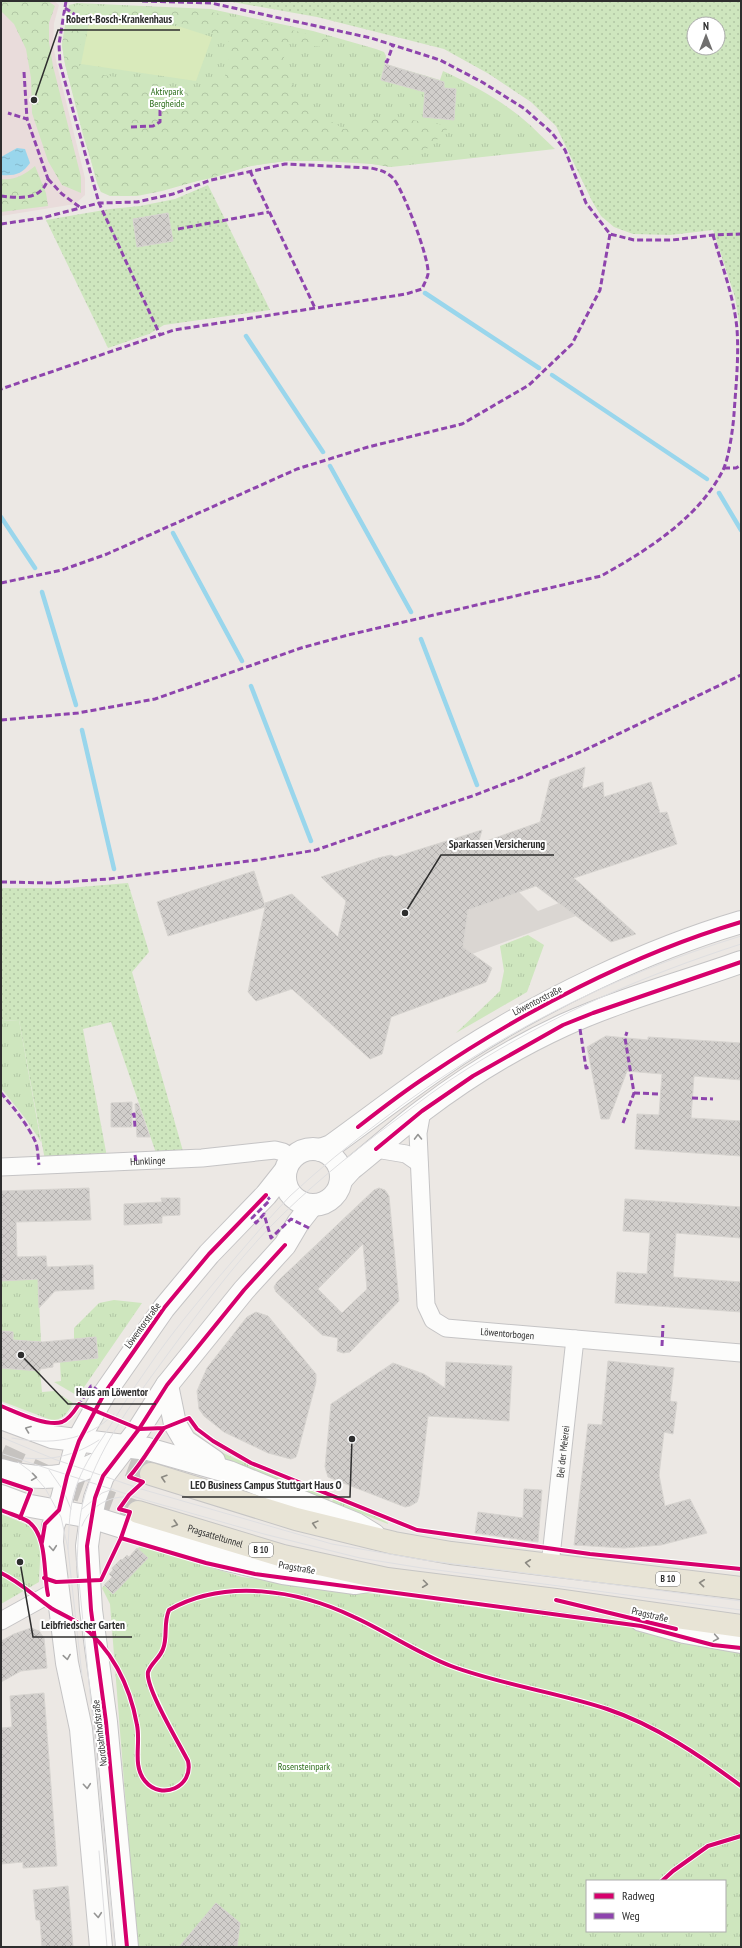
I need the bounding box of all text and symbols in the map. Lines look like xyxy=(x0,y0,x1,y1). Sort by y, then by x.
callout: Robert-Bosch-Krankenhaus xyxy=(58,7,180,30)
text: Robert-Bosch-Krankenhaus xyxy=(66,12,172,26)
north arrow xyxy=(686,16,726,56)
text: N xyxy=(703,19,709,33)
park label: Aktivpark Bergheide xyxy=(149,85,185,110)
callout: Sparkassen Versicherung xyxy=(441,832,554,855)
text: Sparkassen Versicherung xyxy=(449,837,545,851)
street label: Löwentorstraße xyxy=(510,982,564,1018)
one-way arrow xyxy=(414,1134,423,1140)
street label: Hunklinge xyxy=(130,1154,166,1168)
street label: Löwentorstraße xyxy=(121,1300,164,1351)
street label: Löwentorbogen xyxy=(480,1325,535,1342)
callout: Haus am Löwentor xyxy=(68,1381,156,1404)
text: Haus am Löwentor xyxy=(76,1385,149,1399)
one-way arrow xyxy=(24,1425,31,1433)
street label: Bei der Meierei xyxy=(554,1425,572,1479)
one-way arrow xyxy=(31,1472,37,1481)
one-way arrow xyxy=(160,1474,167,1483)
callout: LEO Business Campus Stuttgart Haus O xyxy=(182,1474,350,1497)
text: LEO Business Campus Stuttgart Haus O xyxy=(190,1478,342,1492)
one-way arrow xyxy=(171,1519,178,1528)
one-way arrow xyxy=(312,1520,318,1528)
street label: Pragsatteltunnel xyxy=(186,1522,245,1551)
road number: B 10 xyxy=(249,1543,273,1557)
one-way arrow xyxy=(48,1545,57,1551)
street label: Pragstraße xyxy=(277,1558,316,1577)
one-way arrow xyxy=(525,1559,531,1568)
road number: B 10 xyxy=(656,1572,680,1586)
one-way arrow xyxy=(422,1579,428,1588)
one-way arrow xyxy=(699,1579,705,1588)
street label: Pragstraße xyxy=(630,1604,669,1625)
callout: Leibfriedscher Garten xyxy=(33,1614,132,1637)
text: Leibfriedscher Garten xyxy=(41,1618,125,1632)
one-way arrow xyxy=(713,1633,719,1642)
one-way arrow xyxy=(62,1654,71,1661)
street label: Nordbahnhofstraße xyxy=(89,1699,110,1767)
park label: Rosensteinpark xyxy=(278,1760,330,1773)
one-way arrow xyxy=(82,1783,91,1789)
legend xyxy=(586,1880,726,1932)
text: Radweg xyxy=(622,1888,655,1903)
text: Weg xyxy=(622,1908,640,1923)
one-way arrow xyxy=(93,1912,102,1918)

